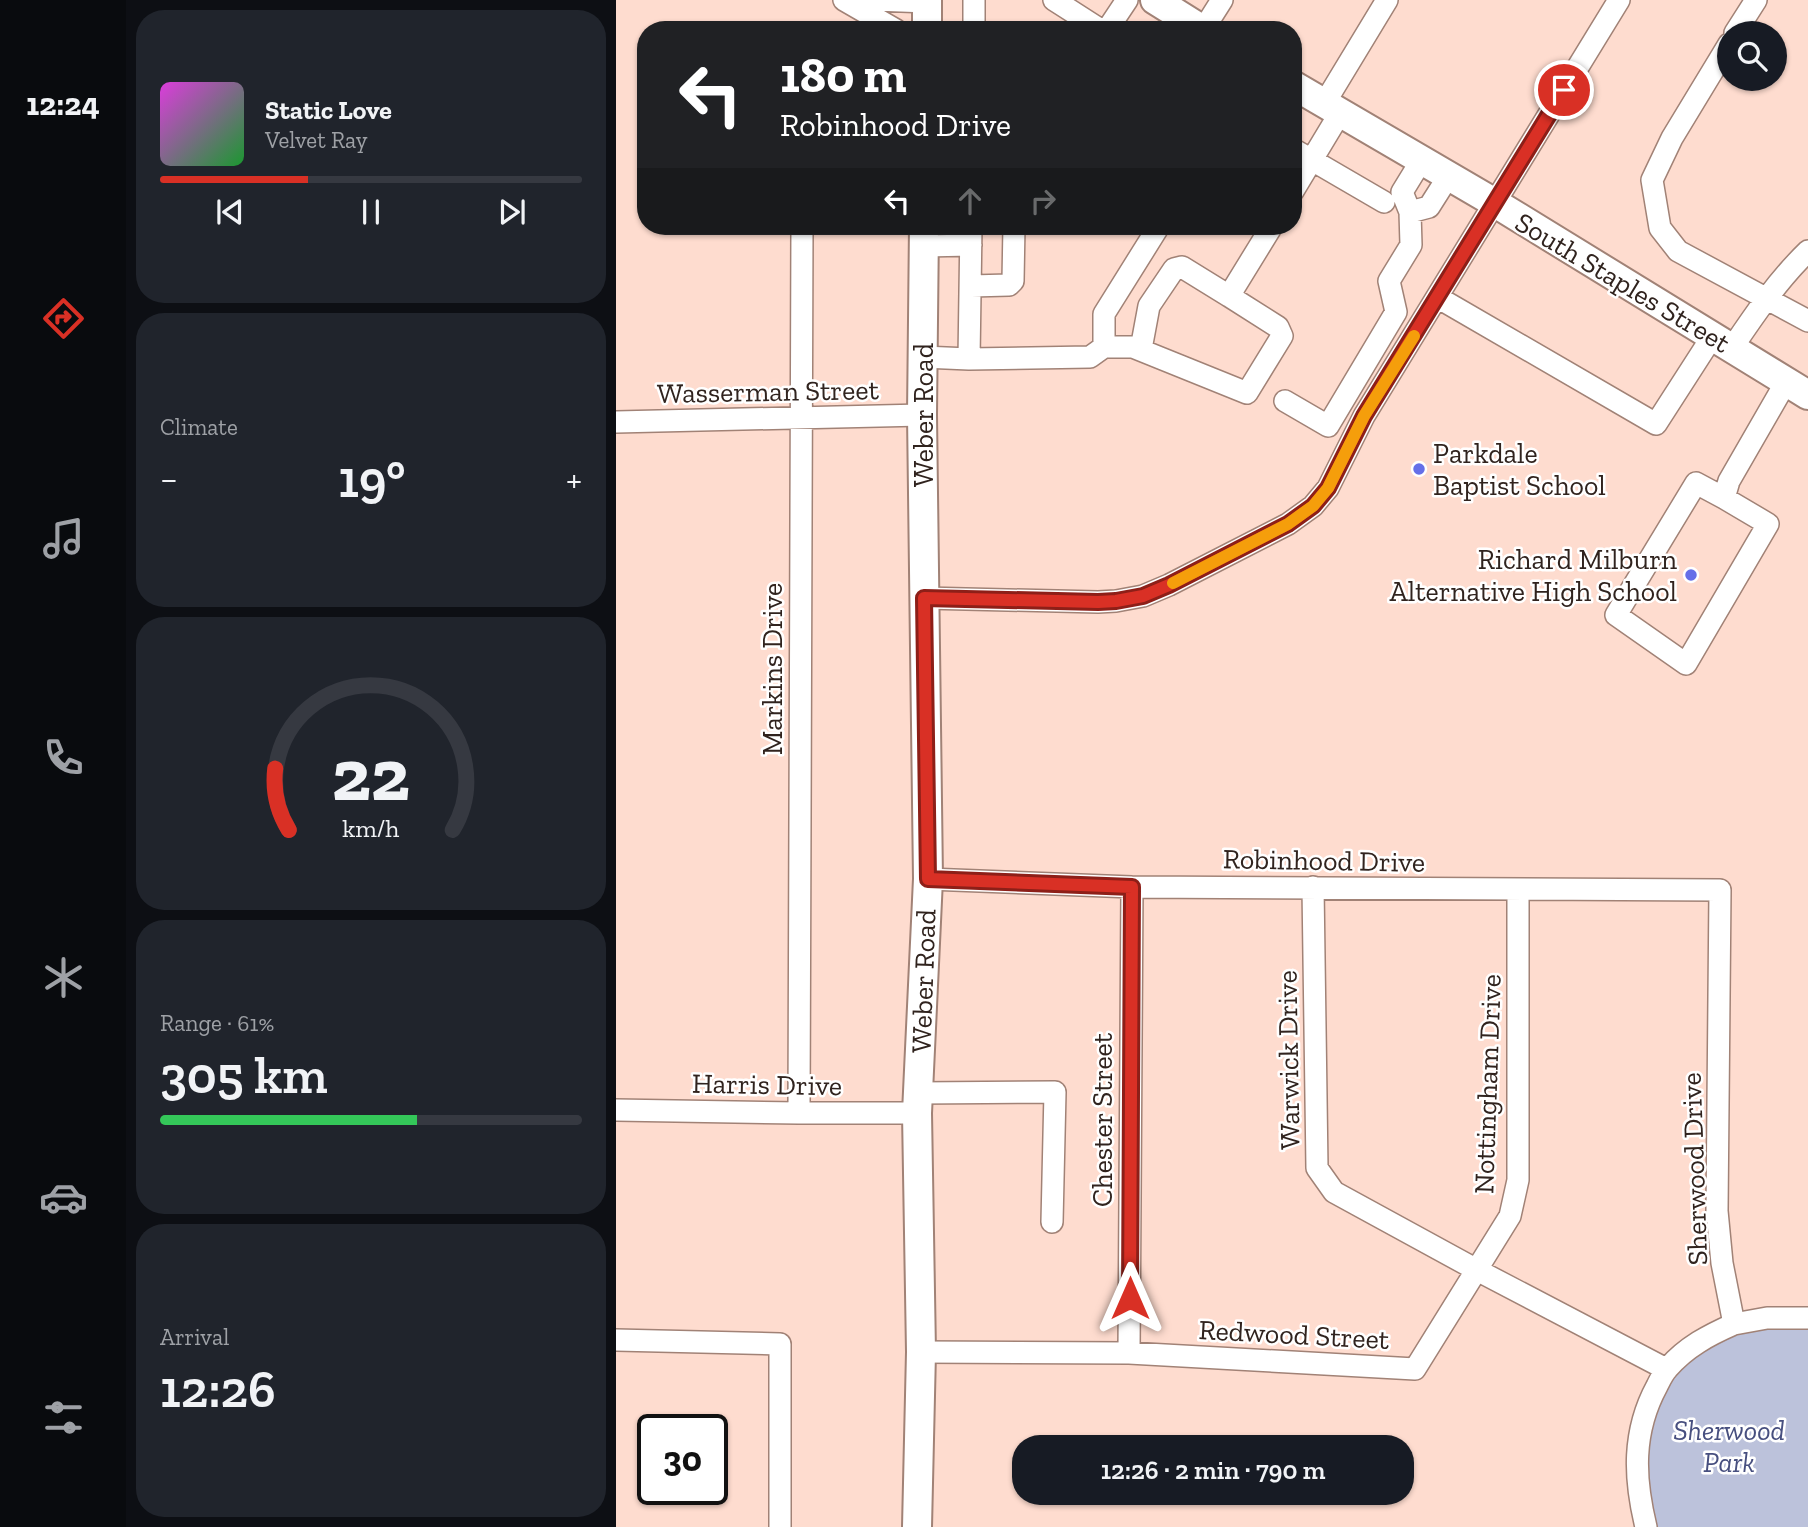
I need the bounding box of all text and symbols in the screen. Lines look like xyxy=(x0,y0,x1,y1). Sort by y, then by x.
map controls xyxy=(1717,21,1787,91)
button: search xyxy=(1717,21,1787,91)
text: 180 m xyxy=(780,46,907,105)
icon: left xyxy=(665,49,756,140)
pin xyxy=(1534,60,1594,120)
icon: arrive xyxy=(1545,71,1583,109)
text: 12:24 xyxy=(26,85,100,123)
text: Static Love xyxy=(265,94,392,126)
text: Robinhood Drive xyxy=(780,106,1011,144)
text: Velvet Ray xyxy=(265,126,367,154)
icon: left xyxy=(878,182,916,220)
icon: ahead xyxy=(951,182,989,220)
icon: right xyxy=(1024,182,1062,220)
icon: previous xyxy=(211,193,249,231)
icon: pause xyxy=(352,193,390,231)
icon: next xyxy=(493,193,531,231)
street label: South Staples Street xyxy=(1510,205,1737,360)
icon: directions xyxy=(39,294,88,343)
street label: Weber Road xyxy=(907,343,940,487)
street label: Wasserman Street xyxy=(657,373,880,410)
text: Climate xyxy=(160,413,238,441)
place label: Parkdale Baptist School xyxy=(1433,437,1606,502)
text: 19° xyxy=(338,448,406,510)
text: − xyxy=(160,456,178,502)
text: + xyxy=(566,456,582,502)
marker: Parkdale Baptist School xyxy=(1411,461,1427,477)
icon: music xyxy=(39,514,88,563)
place label: Richard Milburn Alternative High School xyxy=(1390,543,1677,608)
marker: Richard Milburn Alternative High School xyxy=(1683,567,1699,583)
street label: Markins Drive xyxy=(756,583,789,755)
text: 22 xyxy=(332,731,410,819)
icon: phone xyxy=(39,733,88,782)
text: km/h xyxy=(342,812,400,842)
street label: Robinhood Drive xyxy=(1223,842,1425,879)
street label: Weber Road xyxy=(904,908,943,1054)
icon: climate xyxy=(39,953,88,1002)
street label: Warwick Drive xyxy=(1270,970,1307,1150)
street label: Nottingham Drive xyxy=(1467,973,1508,1195)
text: Range · 61% xyxy=(160,1009,274,1037)
street label: Chester Street xyxy=(1086,1032,1119,1207)
text: 305 km xyxy=(160,1044,328,1106)
street label: Harris Drive xyxy=(692,1067,842,1102)
street label: Sherwood Drive xyxy=(1675,1072,1714,1266)
icon: car xyxy=(39,1173,88,1222)
position arrow xyxy=(1093,1261,1167,1335)
street label: Redwood Street xyxy=(1198,1313,1391,1356)
text: Arrival xyxy=(160,1323,229,1351)
text: 12:26 xyxy=(160,1358,276,1420)
icon: filters xyxy=(39,1393,88,1442)
speed limit sign: 30 xyxy=(637,1414,728,1505)
park label: Sherwood Park xyxy=(1673,1414,1785,1479)
text: 12:26 · 2 min · 790 m xyxy=(1101,1454,1325,1486)

